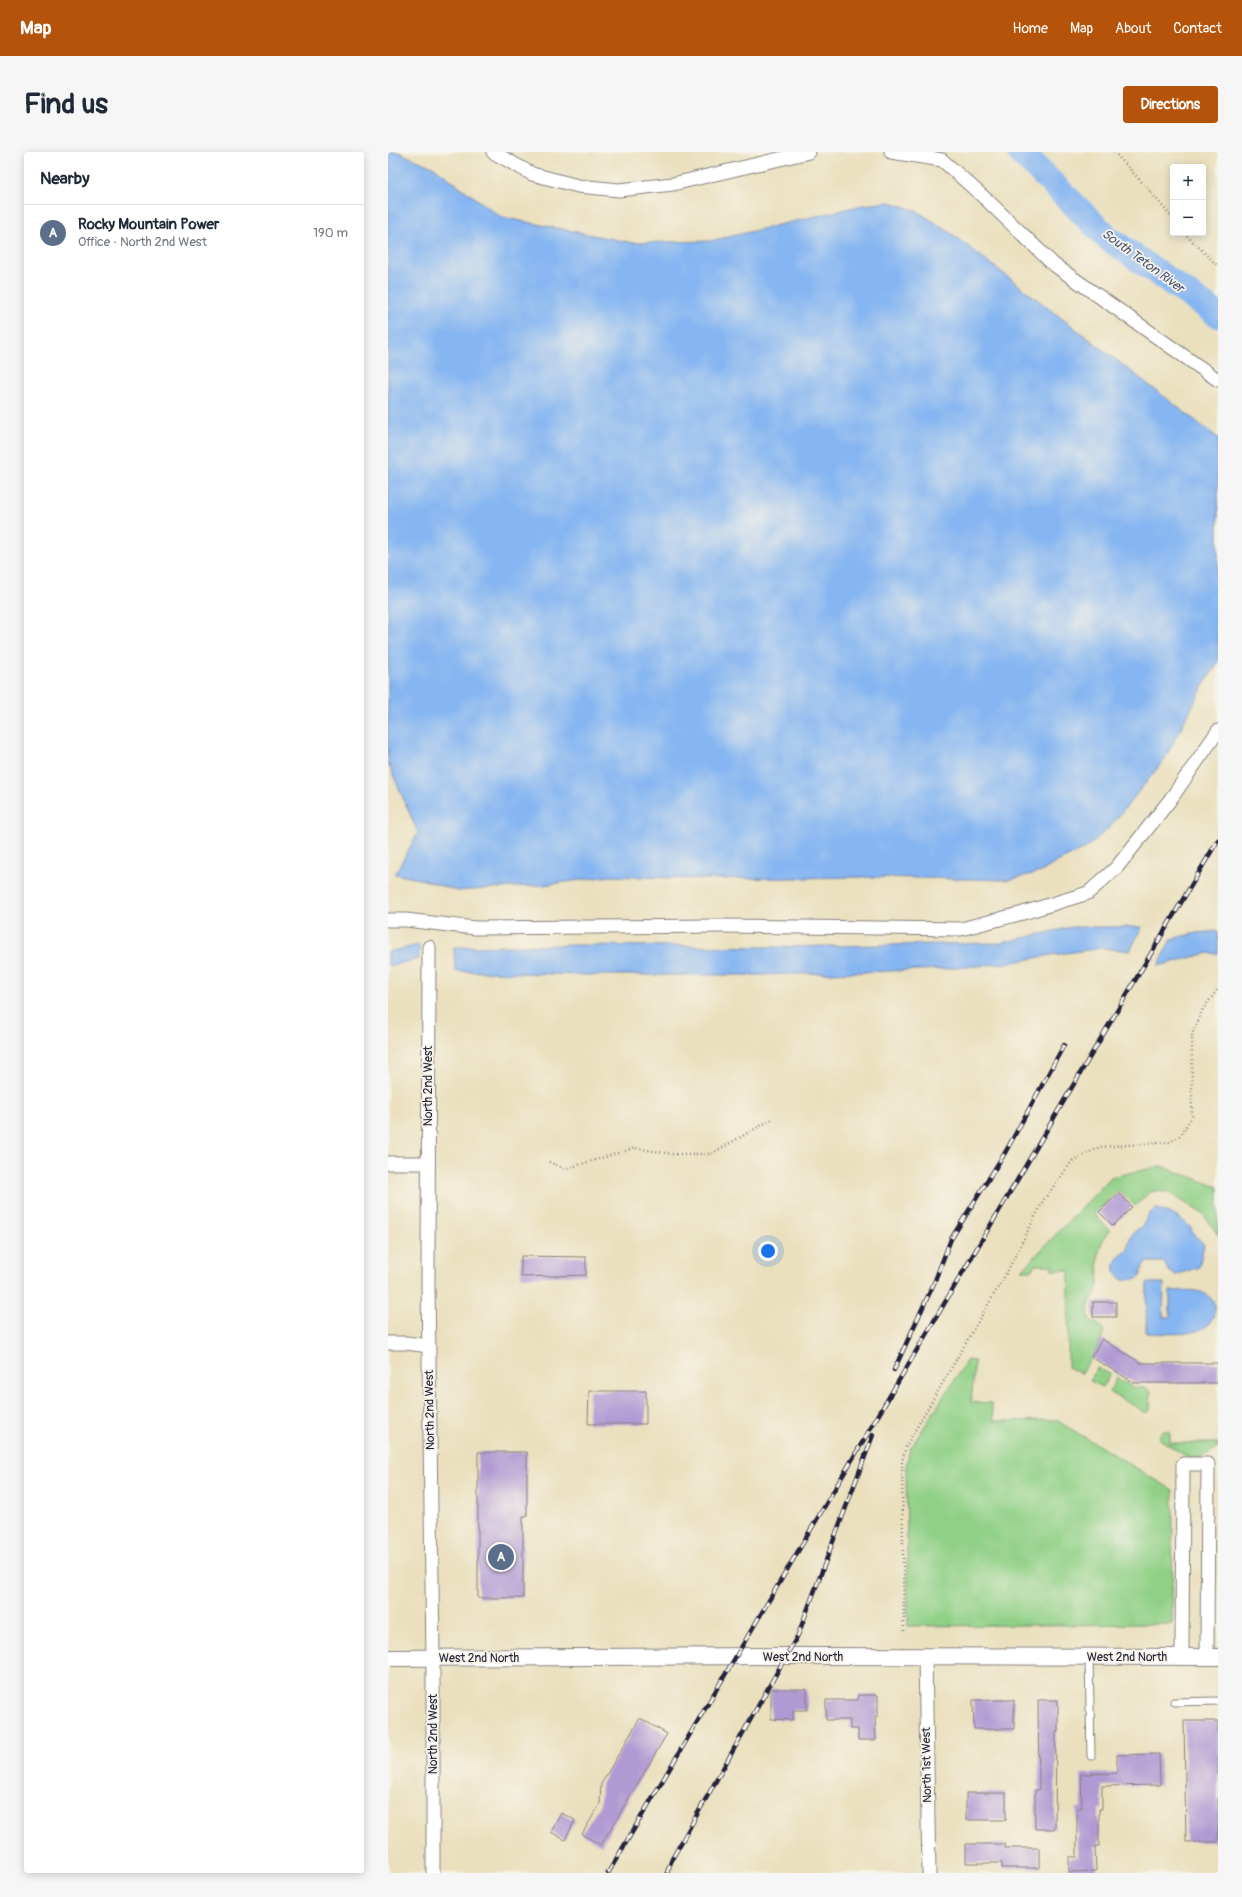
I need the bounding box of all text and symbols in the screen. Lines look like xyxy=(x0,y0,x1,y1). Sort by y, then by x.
text: Map xyxy=(20,16,51,40)
text: Home xyxy=(1013,20,1048,37)
text: Map xyxy=(1070,20,1093,37)
text: About xyxy=(1115,20,1151,37)
text: Contact xyxy=(1173,20,1222,37)
button: Directions xyxy=(1123,86,1218,123)
text: Find us xyxy=(24,87,108,122)
map controls xyxy=(1170,164,1206,236)
button: + xyxy=(1170,164,1206,200)
text: Nearby xyxy=(40,168,89,189)
button: − xyxy=(1170,200,1206,236)
text: Rocky Mountain Power xyxy=(78,215,219,234)
text: A xyxy=(49,225,57,241)
text: 190 m xyxy=(313,225,348,241)
water label: South Teton River xyxy=(1099,226,1189,298)
text: Office · North 2nd West xyxy=(78,234,207,250)
street label: North 2nd West xyxy=(421,1046,436,1126)
your location xyxy=(758,1241,778,1261)
street label: North 2nd West xyxy=(422,1370,438,1450)
pin: A xyxy=(488,1542,514,1572)
street label: West 2nd North xyxy=(763,1650,843,1665)
street label: West 2nd North xyxy=(1087,1650,1167,1665)
street label: West 2nd North xyxy=(439,1651,519,1666)
street label: North 2nd West xyxy=(426,1694,441,1774)
street label: North 1st West xyxy=(919,1727,935,1803)

